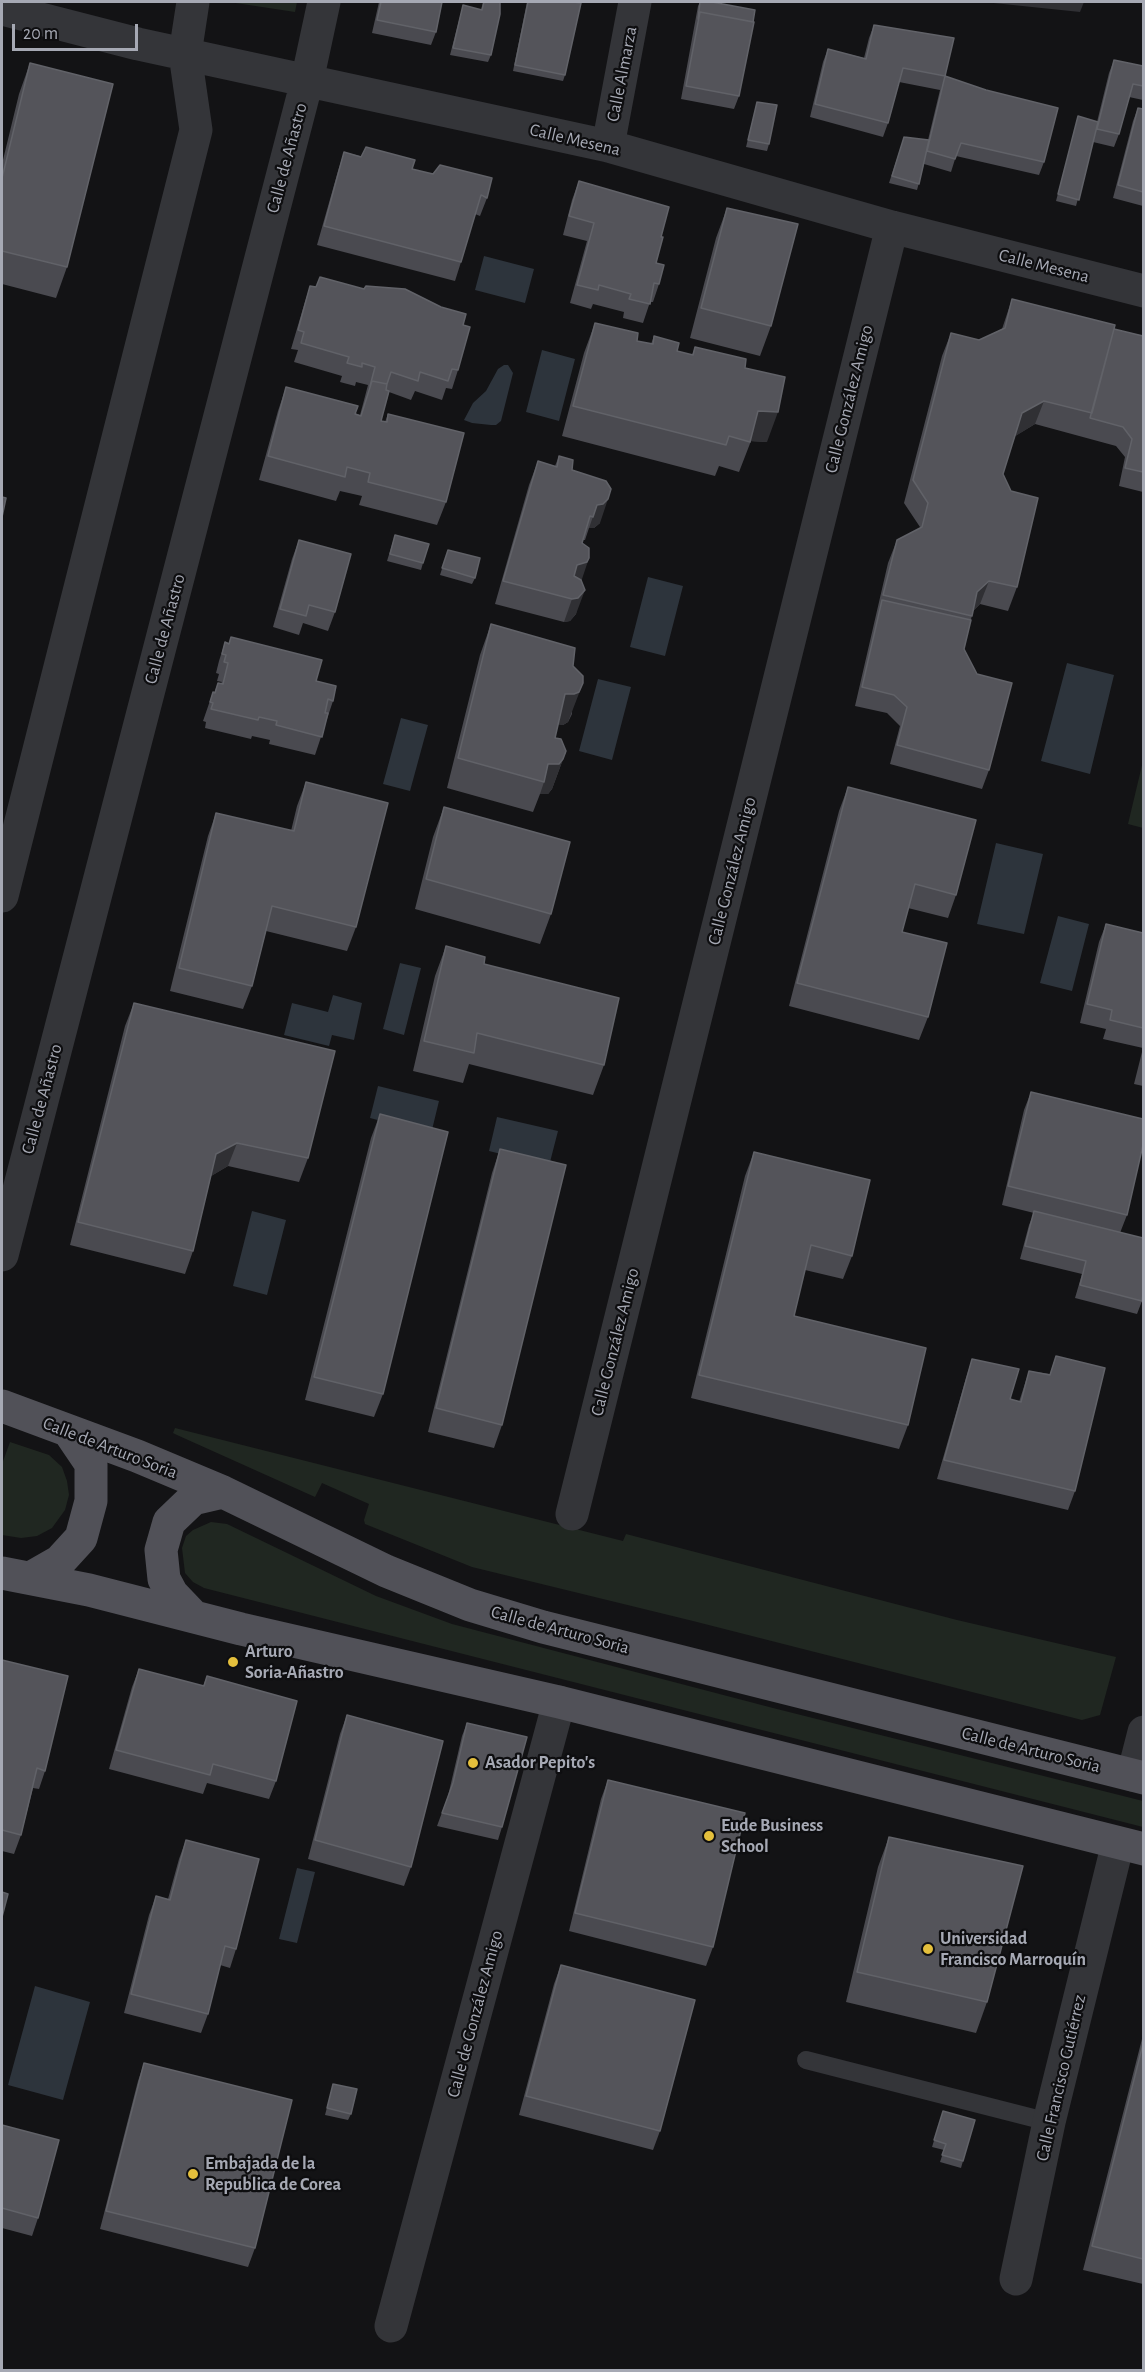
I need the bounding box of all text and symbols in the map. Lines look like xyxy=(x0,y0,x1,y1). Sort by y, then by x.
scale bar xyxy=(15,12,141,50)
street label: Calle Almarza xyxy=(602,24,642,124)
text: 20 m xyxy=(23,25,58,43)
street label: Calle de Añastro xyxy=(262,100,312,216)
street label: Calle Mesena xyxy=(527,119,623,161)
street label: Calle Mesena xyxy=(996,244,1092,288)
street label: Calle González Amigo xyxy=(820,323,878,475)
street label: Calle de Añastro xyxy=(140,571,190,687)
street label: Calle González Amigo xyxy=(703,795,761,947)
street label: Calle de Añastro xyxy=(17,1041,67,1157)
street label: Calle González Amigo xyxy=(586,1266,644,1418)
street label: Calle de Arturo Soria xyxy=(40,1412,180,1484)
street label: Calle de Arturo Soria xyxy=(489,1601,631,1659)
place label: Arturo Soria-Añastro xyxy=(245,1641,344,1684)
marker: Arturo Soria-Añastro xyxy=(226,1655,240,1669)
street label: Calle de Arturo Soria xyxy=(959,1722,1103,1778)
place label: Asador Pepito's xyxy=(485,1752,595,1774)
marker: Asador Pepito's xyxy=(466,1756,480,1770)
place label: Eude Business School xyxy=(721,1815,823,1858)
marker: Eude Business School xyxy=(702,1829,716,1843)
street label: Calle de González Amigo xyxy=(442,1928,508,2100)
place label: Universidad Francisco Marroquín xyxy=(940,1928,1086,1970)
marker: Universidad Francisco Marroquín xyxy=(921,1942,935,1956)
street label: Calle Francisco Gutiérrez xyxy=(1031,1993,1091,2163)
place label: Embajada de la Republica de Corea xyxy=(205,2153,341,2196)
marker: Embajada de la Republica de Corea xyxy=(186,2167,200,2181)

